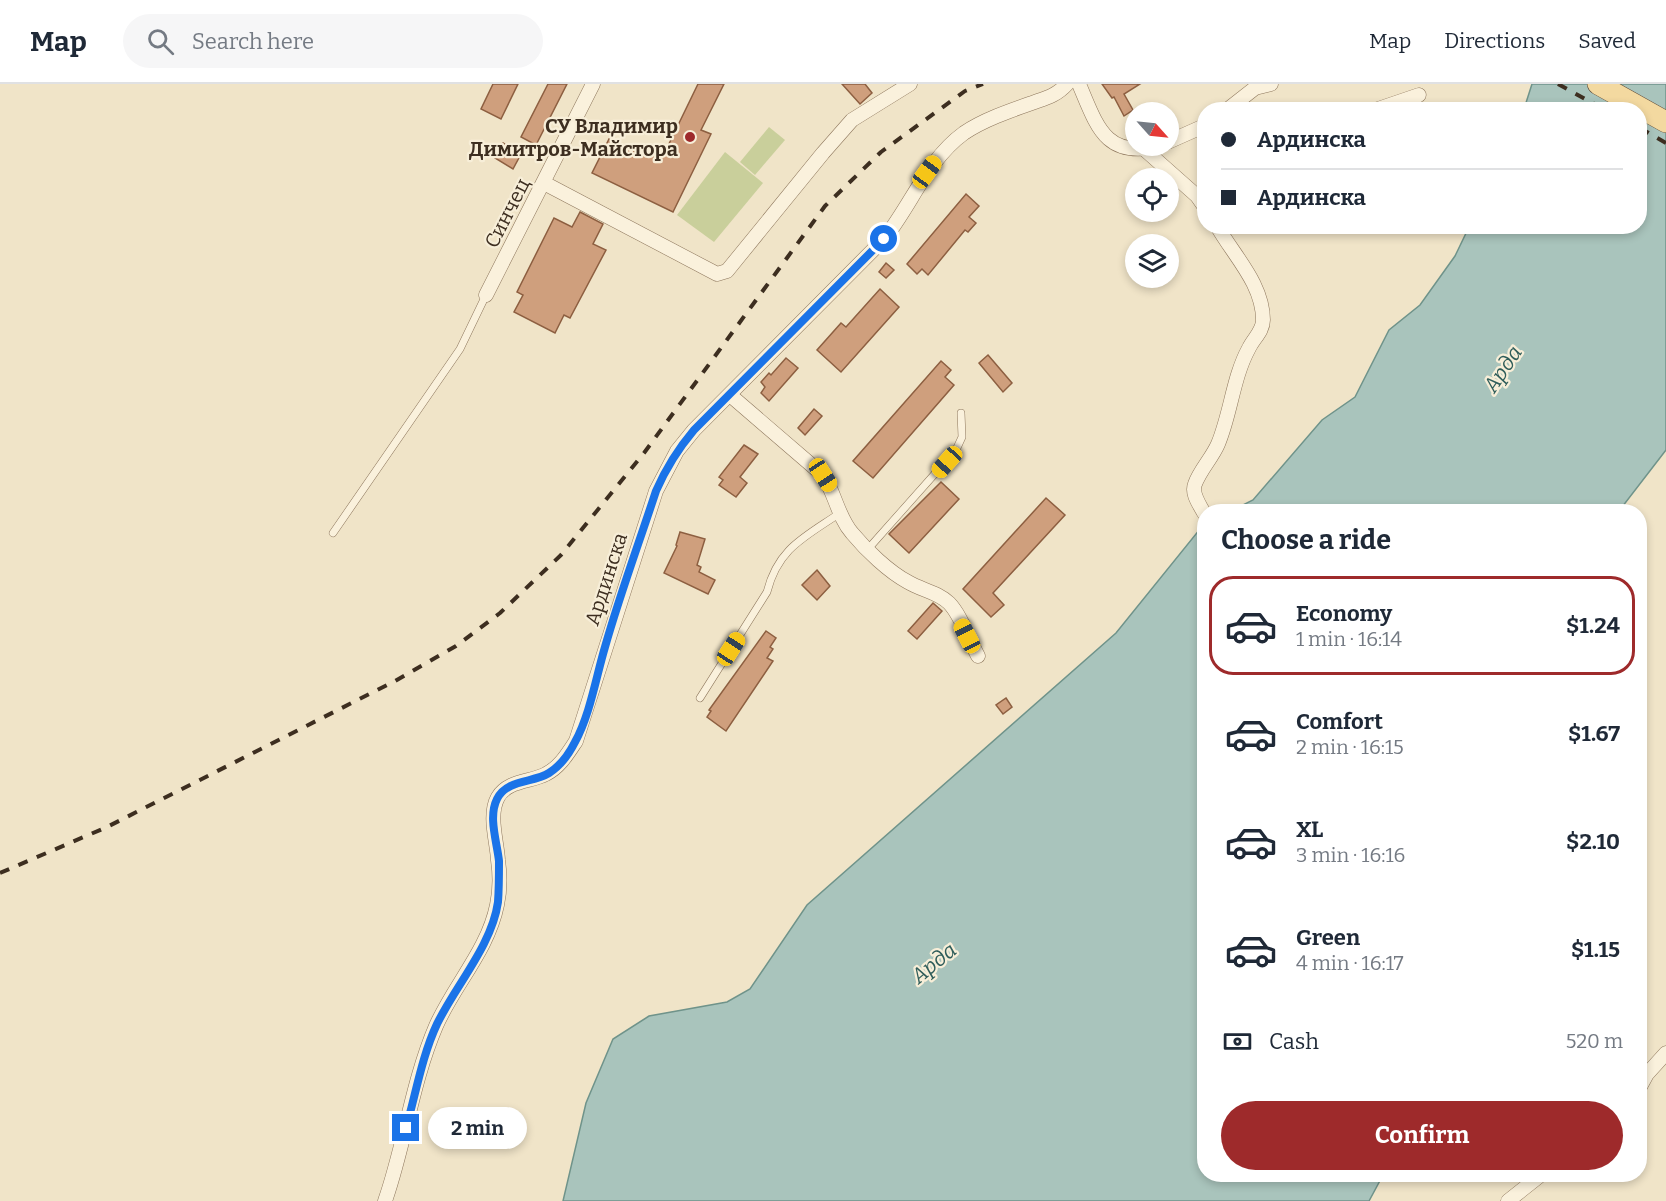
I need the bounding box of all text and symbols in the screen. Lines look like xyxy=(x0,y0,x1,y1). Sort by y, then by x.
search box xyxy=(123,14,543,68)
text: Map xyxy=(30,25,87,58)
icon: search xyxy=(144,25,177,58)
text: Search here xyxy=(192,28,314,55)
text: Map xyxy=(1369,28,1411,54)
text: Directions xyxy=(1444,28,1545,54)
text: Saved xyxy=(1578,28,1636,54)
north arrow xyxy=(1125,102,1179,156)
map controls xyxy=(1125,102,1179,288)
place label: СУ Владимир Димитров-Майстора xyxy=(469,114,678,161)
text: Ардинска xyxy=(1257,126,1366,153)
marker: СУ Владимир Димитров-Майстора xyxy=(683,130,697,144)
car xyxy=(909,152,945,192)
button: locate xyxy=(1125,168,1179,222)
street label: Синчец xyxy=(479,174,535,252)
text: Ардинска xyxy=(1257,184,1366,211)
route start xyxy=(870,225,897,252)
button: layers xyxy=(1125,234,1179,288)
water label: Арда xyxy=(1477,341,1528,398)
car xyxy=(928,443,966,481)
car xyxy=(806,455,840,495)
text: Choose a ride xyxy=(1221,524,1391,556)
street label: Ардинска xyxy=(580,530,632,628)
icon: car xyxy=(1224,599,1278,653)
text: Economy xyxy=(1296,600,1392,627)
text: $1.24 xyxy=(1566,612,1620,639)
car xyxy=(951,616,983,656)
text: 1 min · 16:14 xyxy=(1296,627,1402,651)
car xyxy=(714,629,748,669)
icon: car xyxy=(1224,707,1278,761)
text: Comfort xyxy=(1296,708,1383,735)
text: $1.67 xyxy=(1568,720,1620,747)
text: 2 min · 16:15 xyxy=(1296,735,1404,759)
icon: car xyxy=(1224,815,1278,869)
text: XL xyxy=(1296,816,1323,843)
text: $2.10 xyxy=(1566,828,1620,855)
text: 3 min · 16:16 xyxy=(1296,843,1405,867)
icon: car xyxy=(1224,923,1278,977)
text: Green xyxy=(1296,924,1360,951)
text: $1.15 xyxy=(1571,936,1620,963)
water label: Арда xyxy=(905,937,962,990)
text: 4 min · 16:17 xyxy=(1296,951,1404,975)
icon: cash xyxy=(1221,1025,1254,1058)
text: Cash xyxy=(1269,1028,1319,1055)
text: 520 m xyxy=(1566,1029,1623,1053)
button: Confirm xyxy=(1221,1101,1623,1170)
callout: 2 min xyxy=(427,1107,526,1149)
route end xyxy=(392,1114,419,1141)
text: 2 min xyxy=(451,1116,504,1140)

